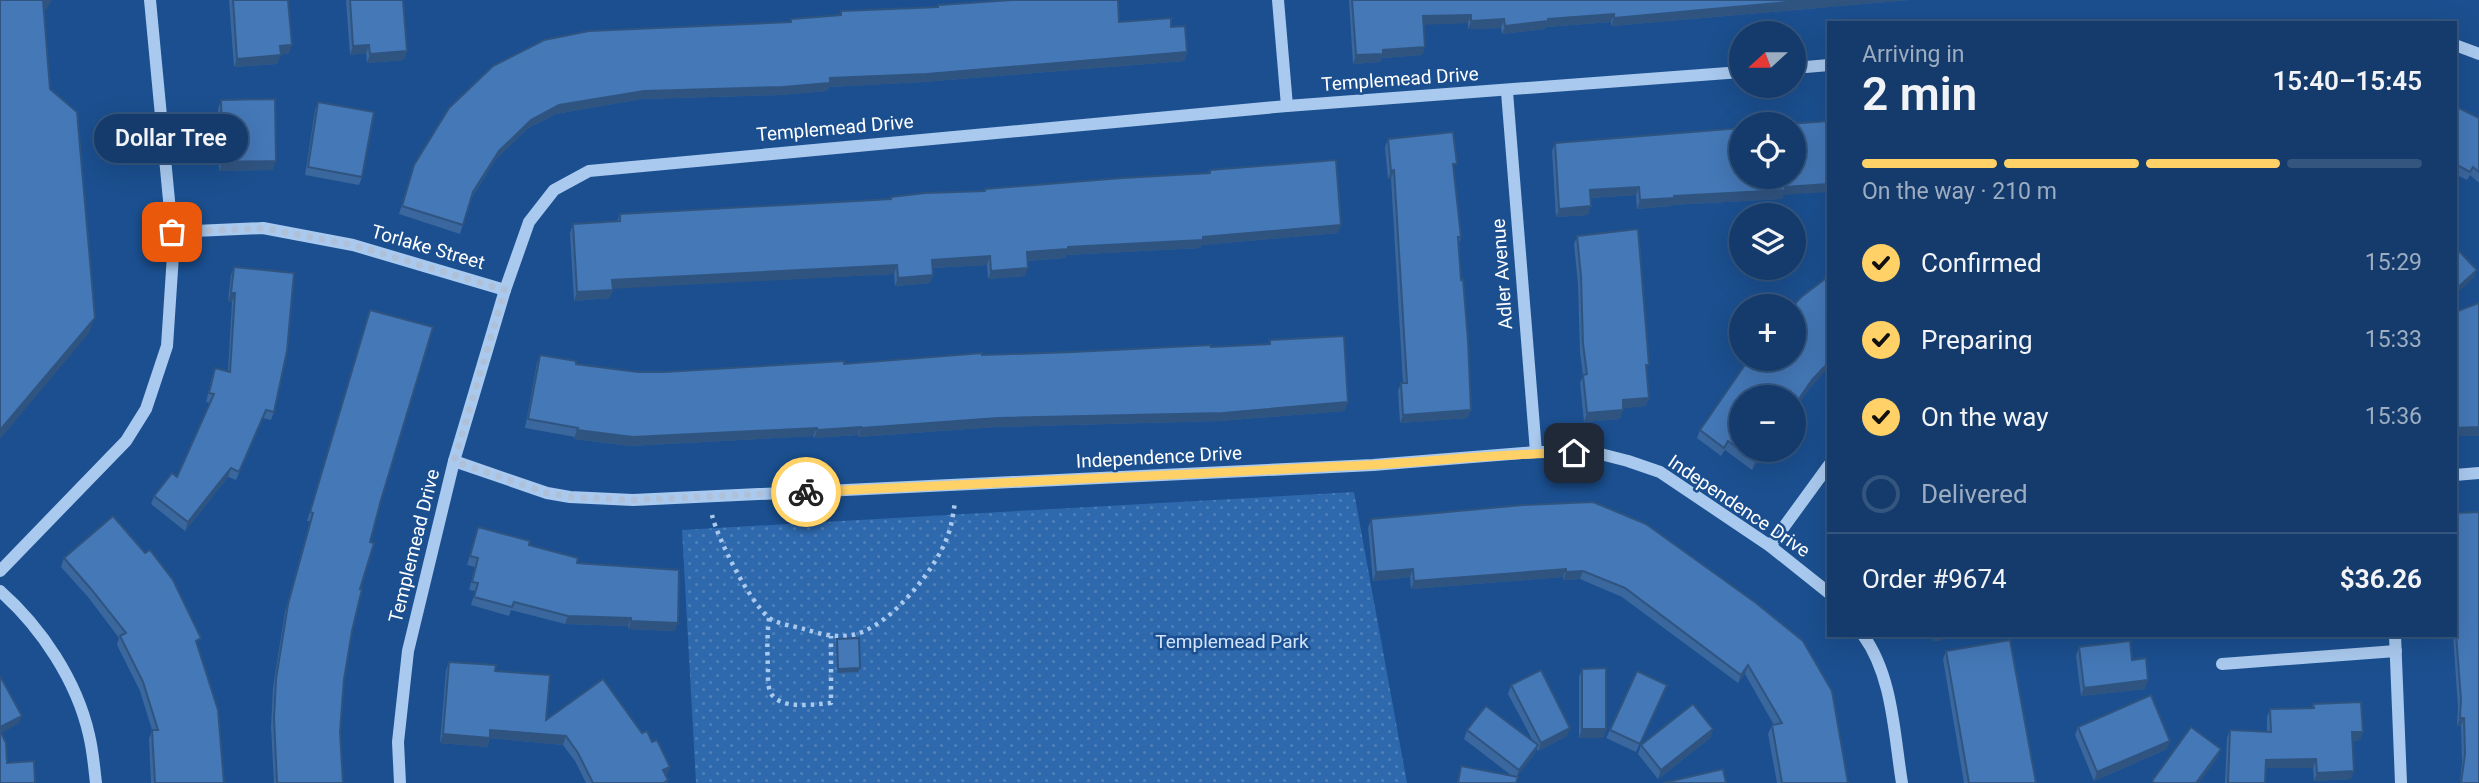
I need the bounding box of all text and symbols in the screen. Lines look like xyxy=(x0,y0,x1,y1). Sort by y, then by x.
north arrow xyxy=(1729,21,1806,98)
map controls xyxy=(1729,21,1806,462)
text: Arriving in xyxy=(1862,41,1965,68)
street label: Templemead Drive xyxy=(1321,62,1479,96)
text: 15:40–15:45 xyxy=(2272,66,2422,96)
text: 2 min xyxy=(1862,67,1977,121)
street label: Templemead Drive xyxy=(755,110,915,146)
button: locate xyxy=(1729,112,1806,189)
callout: Dollar Tree xyxy=(95,113,249,162)
text: Dollar Tree xyxy=(115,125,227,152)
text: On the way · 210 m xyxy=(1862,178,2057,205)
pin xyxy=(142,202,202,262)
button: layers xyxy=(1729,203,1806,280)
icon: bag xyxy=(153,213,191,251)
street label: Adler Avenue xyxy=(1487,218,1517,330)
street label: Torlake Street xyxy=(369,220,487,274)
icon: check xyxy=(1862,244,1900,282)
text: Confirmed xyxy=(1921,248,2042,278)
text: 15:29 xyxy=(2365,249,2422,276)
button: + xyxy=(1729,294,1806,371)
icon: check xyxy=(1862,321,1900,359)
text: Preparing xyxy=(1921,325,2033,355)
text: 15:33 xyxy=(2365,326,2422,353)
button: − xyxy=(1729,385,1806,462)
icon: check xyxy=(1862,398,1900,436)
text: On the way xyxy=(1921,402,2049,432)
text: 15:36 xyxy=(2365,403,2422,430)
pin xyxy=(1544,423,1604,483)
icon: home xyxy=(1555,434,1593,472)
street label: Independence Drive xyxy=(1075,441,1243,473)
street label: Independence Drive xyxy=(1664,450,1814,562)
courier xyxy=(771,457,841,527)
street label: Templemead Drive xyxy=(384,467,444,625)
icon: bike xyxy=(787,473,825,511)
text: Delivered xyxy=(1921,479,2028,509)
text: Order #9674 xyxy=(1862,564,2007,594)
text: $36.26 xyxy=(2340,564,2422,594)
park label: Templemead Park xyxy=(1155,630,1309,653)

